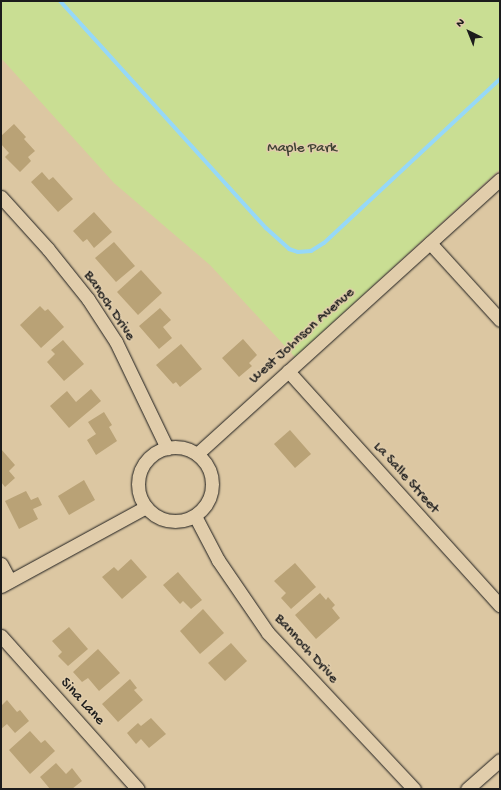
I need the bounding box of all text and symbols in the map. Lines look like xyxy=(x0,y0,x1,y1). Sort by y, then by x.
north arrow xyxy=(449,12,489,52)
text: N xyxy=(454,16,468,30)
park label: Maple Park xyxy=(267,140,337,158)
street label: Banoch Drive xyxy=(79,268,139,344)
street label: West Johnson Avenue xyxy=(246,284,358,388)
street label: La Salle Street xyxy=(369,438,443,518)
street label: Bannoch Drive xyxy=(270,610,342,688)
street label: Sina Lane xyxy=(56,674,108,730)

